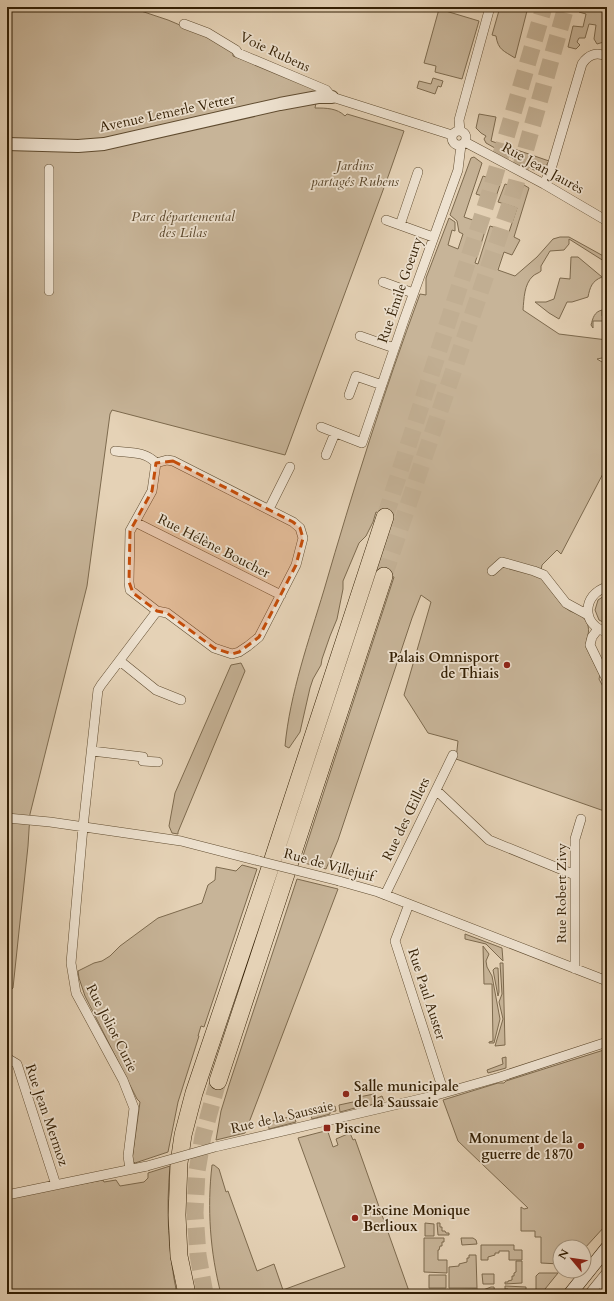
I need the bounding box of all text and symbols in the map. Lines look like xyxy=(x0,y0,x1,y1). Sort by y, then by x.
street label: Voie Rubens xyxy=(237,27,314,77)
street label: Avenue Lemerle Vetter xyxy=(98,89,237,137)
street label: Rue Jean Jaurès xyxy=(499,138,588,199)
park label: Jardins partagés Rubens xyxy=(310,156,399,191)
park label: Parc départemental des Lilas xyxy=(131,207,236,242)
street label: Rue Émile Goeury xyxy=(373,234,427,345)
street label: Rue Hélène Boucher xyxy=(155,509,274,583)
place label: Palais Omnisport de Thiais xyxy=(389,648,499,683)
marker: Palais Omnisport de Thiais xyxy=(502,660,512,670)
street label: Rue des Œillets xyxy=(378,774,435,864)
street label: Rue Robert Zivy xyxy=(552,842,571,943)
street label: Rue de Villejuif xyxy=(282,844,379,887)
street label: Rue Paul Auster xyxy=(403,946,451,1043)
street label: Rue Joliot Curie xyxy=(82,981,142,1075)
street label: Rue Jean Mermoz xyxy=(21,1061,74,1169)
place label: Salle municipale de la Saussaie xyxy=(354,1077,459,1112)
marker: Salle municipale de la Saussaie xyxy=(341,1089,351,1099)
street label: Rue de la Saussaie xyxy=(229,1096,335,1138)
place label: Piscine xyxy=(335,1119,381,1138)
marker: Piscine xyxy=(322,1123,332,1133)
place label: Monument de la guerre de 1870 xyxy=(469,1129,573,1164)
marker: Monument de la guerre de 1870 xyxy=(576,1141,586,1151)
place label: Piscine Monique Berlioux xyxy=(363,1201,470,1236)
marker: Piscine Monique Berlioux xyxy=(350,1213,360,1223)
north arrow xyxy=(552,1239,592,1279)
text: N xyxy=(555,1246,573,1262)

